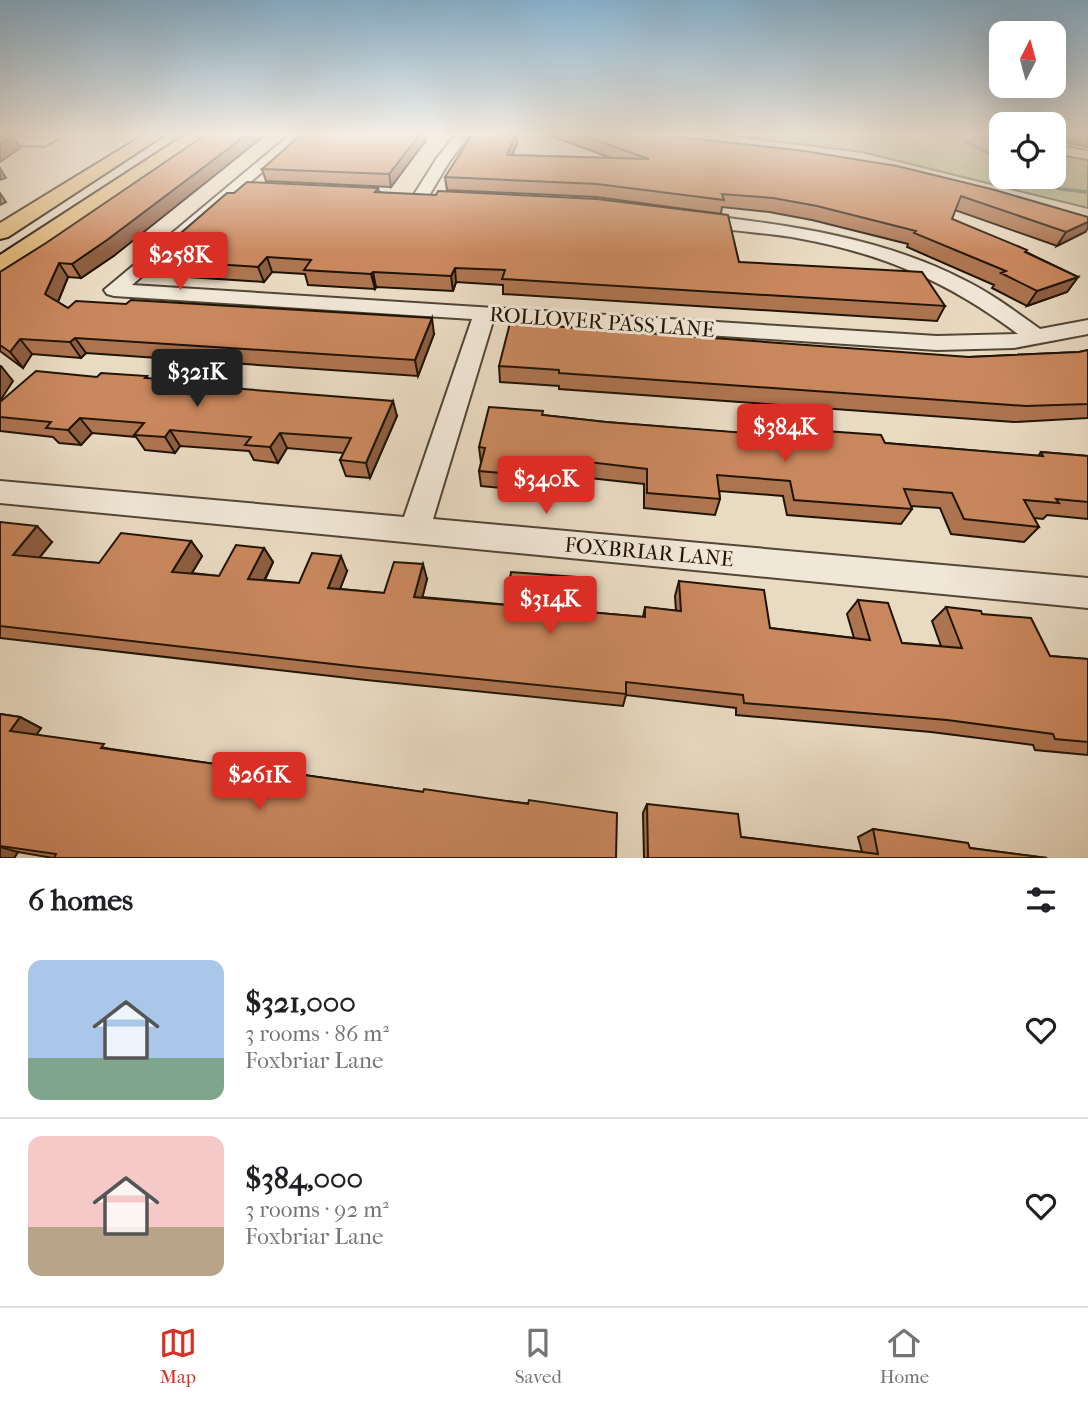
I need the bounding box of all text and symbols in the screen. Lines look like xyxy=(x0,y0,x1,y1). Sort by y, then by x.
north arrow xyxy=(989,21,1066,98)
map controls xyxy=(989,21,1066,189)
button: locate xyxy=(989,112,1066,189)
pin: $258K xyxy=(131,232,229,292)
text: $258K xyxy=(149,241,211,268)
street label: ROLLOVER PASS LANE xyxy=(489,302,716,342)
pin: $321K xyxy=(148,350,246,409)
text: $321K xyxy=(168,358,226,385)
pin: $384K xyxy=(736,405,834,464)
text: $384K xyxy=(753,413,817,440)
pin: $340K xyxy=(497,456,595,516)
text: $340K xyxy=(513,465,579,492)
street label: FOXBRIAR LANE xyxy=(564,533,735,571)
pin: $314K xyxy=(501,576,599,636)
text: $314K xyxy=(520,585,580,612)
pin: $261K xyxy=(210,752,308,812)
text: $261K xyxy=(228,761,290,788)
icon: filters xyxy=(1022,881,1060,919)
text: 6 homes xyxy=(28,883,133,918)
text: $321,000 xyxy=(245,985,356,1020)
icon: home xyxy=(84,988,168,1072)
icon: heart xyxy=(1022,1011,1060,1049)
text: 3 rooms · 86 m² xyxy=(245,1020,389,1047)
text: Foxbriar Lane xyxy=(245,1047,383,1074)
text: $384,000 xyxy=(245,1161,363,1196)
icon: home xyxy=(84,1164,168,1248)
icon: heart xyxy=(1022,1187,1060,1225)
text: 3 rooms · 92 m² xyxy=(245,1196,389,1223)
text: Foxbriar Lane xyxy=(245,1223,383,1250)
tab: Map xyxy=(159,1324,197,1388)
tab: Saved xyxy=(515,1324,562,1388)
tab: Home xyxy=(880,1324,929,1388)

